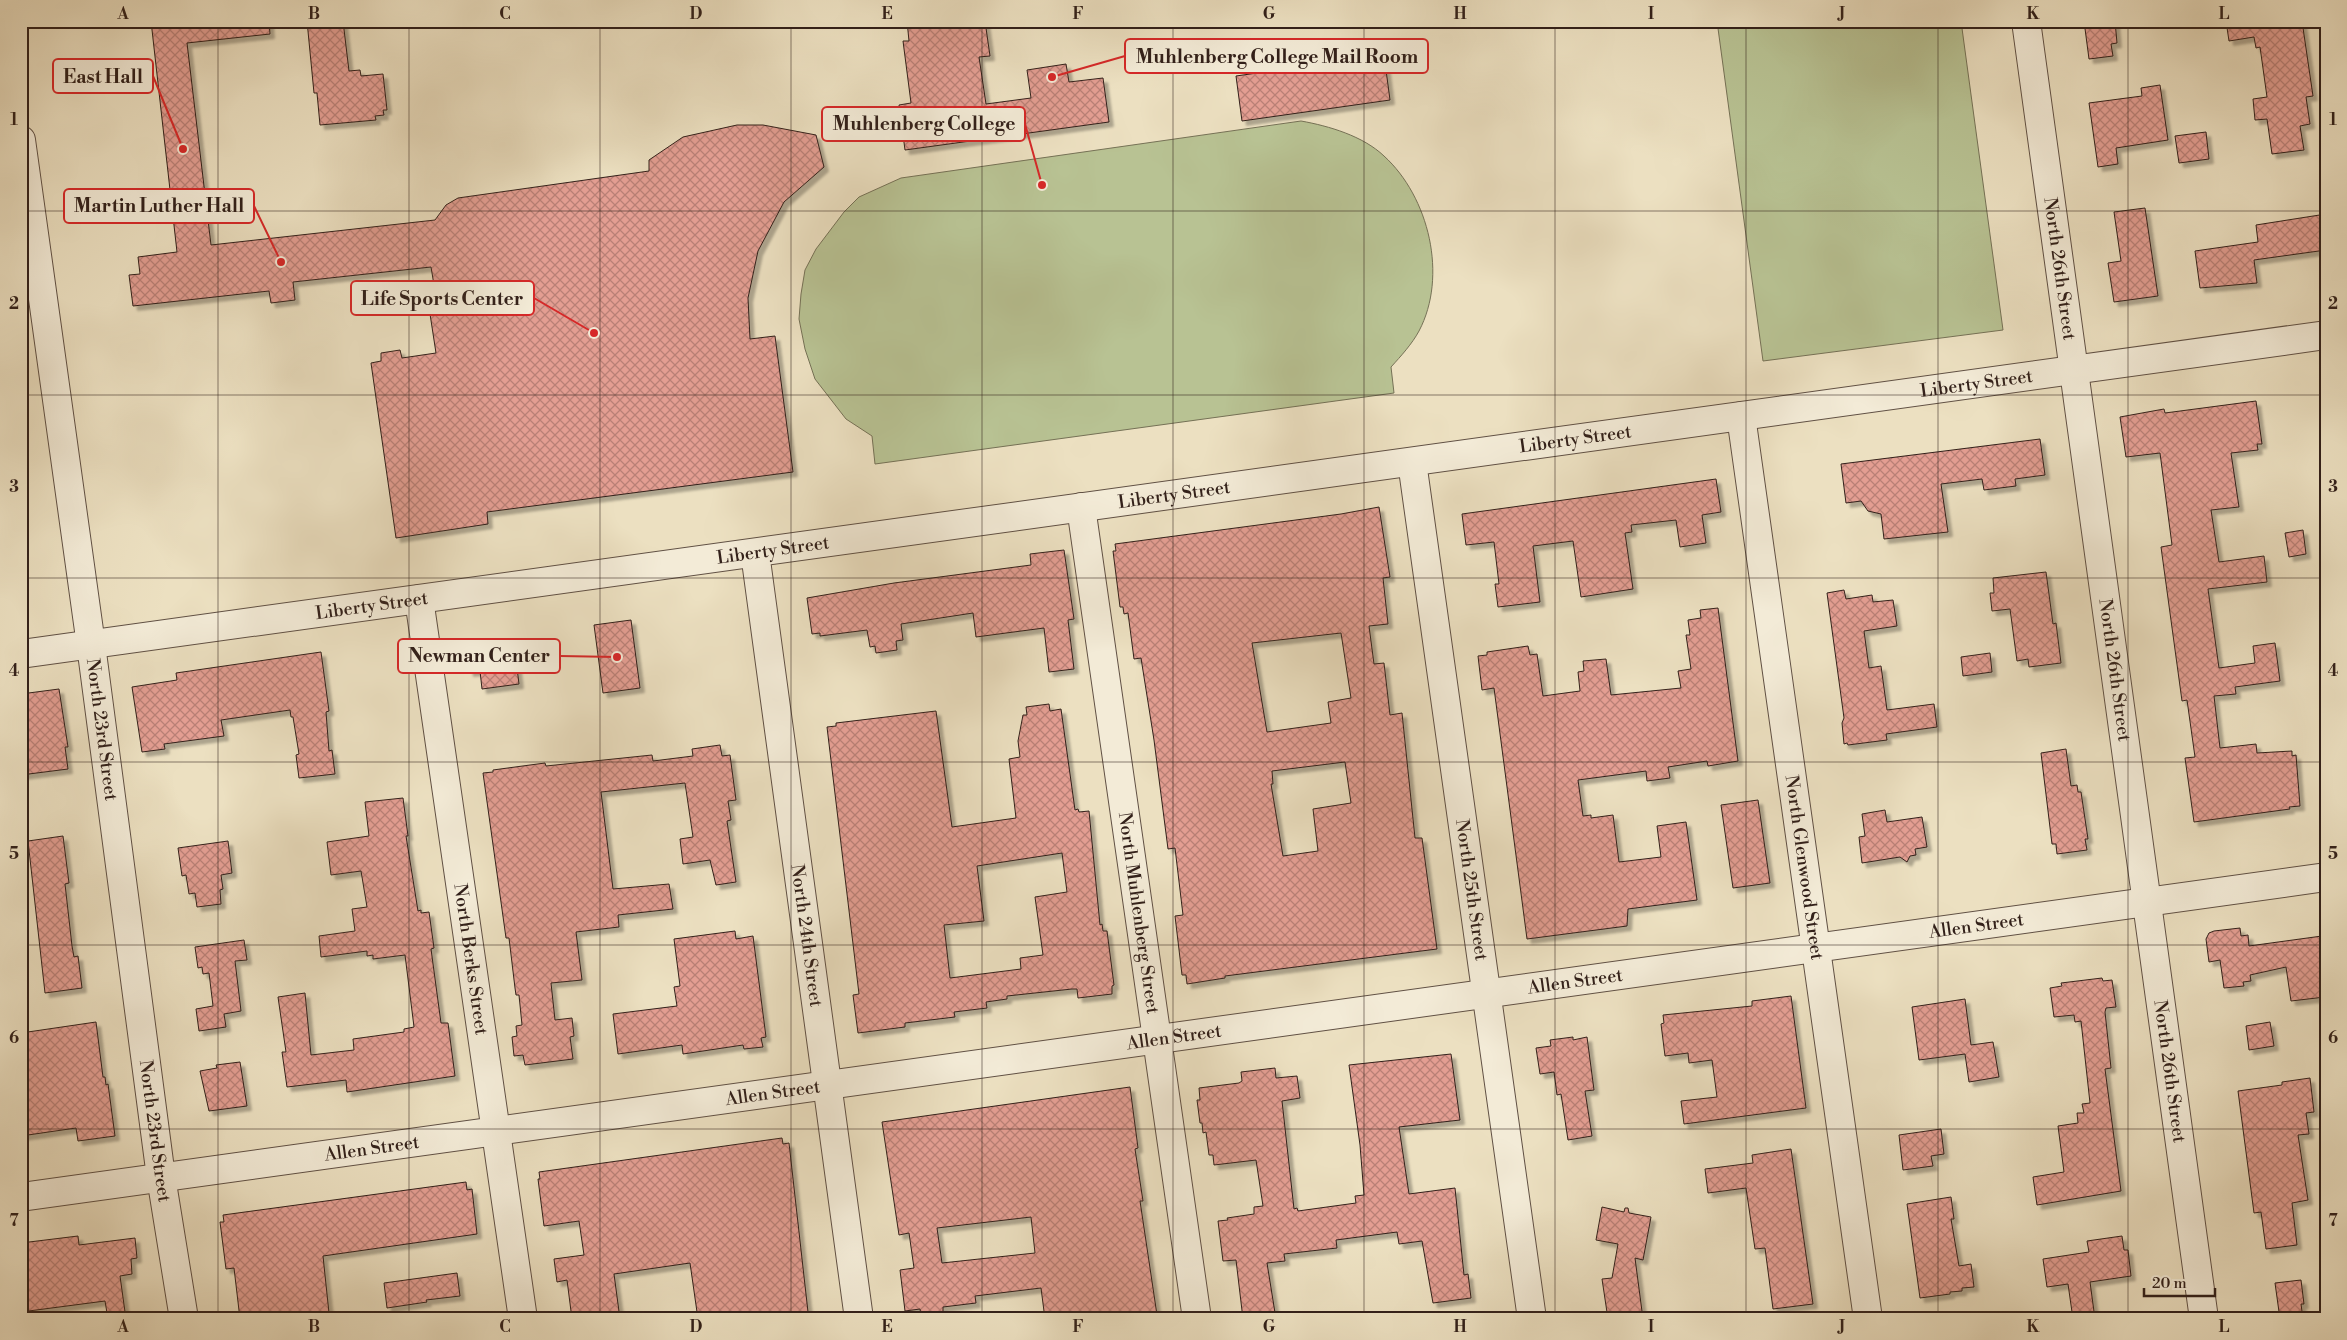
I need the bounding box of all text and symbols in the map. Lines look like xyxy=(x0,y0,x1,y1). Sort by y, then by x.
text: A xyxy=(116,4,129,24)
text: B xyxy=(308,4,320,24)
text: C xyxy=(499,4,511,24)
text: D xyxy=(690,4,703,24)
text: E xyxy=(881,4,893,24)
text: F xyxy=(1072,4,1084,24)
text: G xyxy=(1263,4,1276,24)
text: H xyxy=(1453,4,1467,24)
text: I xyxy=(1648,4,1654,24)
text: J xyxy=(1837,4,1845,24)
text: K xyxy=(2027,4,2041,24)
text: L xyxy=(2219,4,2230,24)
callout: Muhlenberg College Mail Room xyxy=(1125,39,1428,73)
text: Muhlenberg College Mail Room xyxy=(1136,45,1418,69)
callout: East Hall xyxy=(53,59,153,93)
text: East Hall xyxy=(63,65,143,89)
callout: Muhlenberg College xyxy=(822,107,1025,141)
text: 1 xyxy=(10,110,18,130)
text: 1 xyxy=(2329,110,2337,130)
text: Muhlenberg College xyxy=(833,112,1015,136)
callout: Martin Luther Hall xyxy=(64,189,254,223)
text: Martin Luther Hall xyxy=(74,194,244,218)
street label: North 26th Street xyxy=(2039,196,2081,342)
callout: Life Sports Center xyxy=(351,281,534,315)
text: Life Sports Center xyxy=(361,287,524,311)
text: 2 xyxy=(9,294,19,314)
text: 2 xyxy=(2328,294,2338,314)
street label: Liberty Street xyxy=(1919,364,2035,403)
street label: Liberty Street xyxy=(1518,420,1633,458)
street label: Liberty Street xyxy=(1116,475,1232,514)
text: 3 xyxy=(9,477,19,497)
text: 3 xyxy=(2328,477,2338,497)
street label: Liberty Street xyxy=(715,531,831,569)
street label: Liberty Street xyxy=(314,586,430,625)
street label: North 26th Street xyxy=(2094,597,2136,743)
callout: Newman Center xyxy=(398,639,560,673)
text: Newman Center xyxy=(408,644,550,668)
street label: North 23rd Street xyxy=(81,657,123,803)
text: 4 xyxy=(9,661,20,681)
text: 4 xyxy=(2328,661,2339,681)
street label: North Glenwood Street xyxy=(1780,774,1829,962)
street label: North Muhlenberg Street xyxy=(1113,810,1165,1016)
street label: North 25th Street xyxy=(1451,818,1493,963)
text: 5 xyxy=(9,844,19,864)
text: 5 xyxy=(2328,844,2338,864)
street label: North 24th Street xyxy=(786,863,828,1009)
street label: North Berks Street xyxy=(449,882,493,1037)
street label: Allen Street xyxy=(1926,908,2026,944)
street label: Allen Street xyxy=(1525,963,1625,999)
street label: North 26th Street xyxy=(2149,998,2191,1145)
street label: Allen Street xyxy=(1124,1019,1223,1055)
text: 6 xyxy=(9,1028,19,1048)
text: 6 xyxy=(2328,1028,2338,1048)
street label: North 23rd Street xyxy=(134,1058,176,1204)
street label: Allen Street xyxy=(723,1075,822,1111)
street label: Allen Street xyxy=(322,1130,421,1166)
text: 7 xyxy=(9,1211,19,1231)
text: 7 xyxy=(2328,1211,2338,1231)
scale bar xyxy=(2144,1265,2216,1297)
text: 20 m xyxy=(2152,1274,2187,1293)
text: A xyxy=(116,1317,129,1337)
text: B xyxy=(308,1317,320,1337)
text: C xyxy=(499,1317,511,1337)
text: D xyxy=(690,1317,703,1337)
text: E xyxy=(881,1317,893,1337)
text: F xyxy=(1072,1317,1084,1337)
text: G xyxy=(1263,1317,1276,1337)
text: H xyxy=(1453,1317,1467,1337)
text: I xyxy=(1648,1317,1654,1337)
text: J xyxy=(1837,1317,1845,1337)
text: K xyxy=(2027,1317,2041,1337)
text: L xyxy=(2219,1317,2230,1337)

